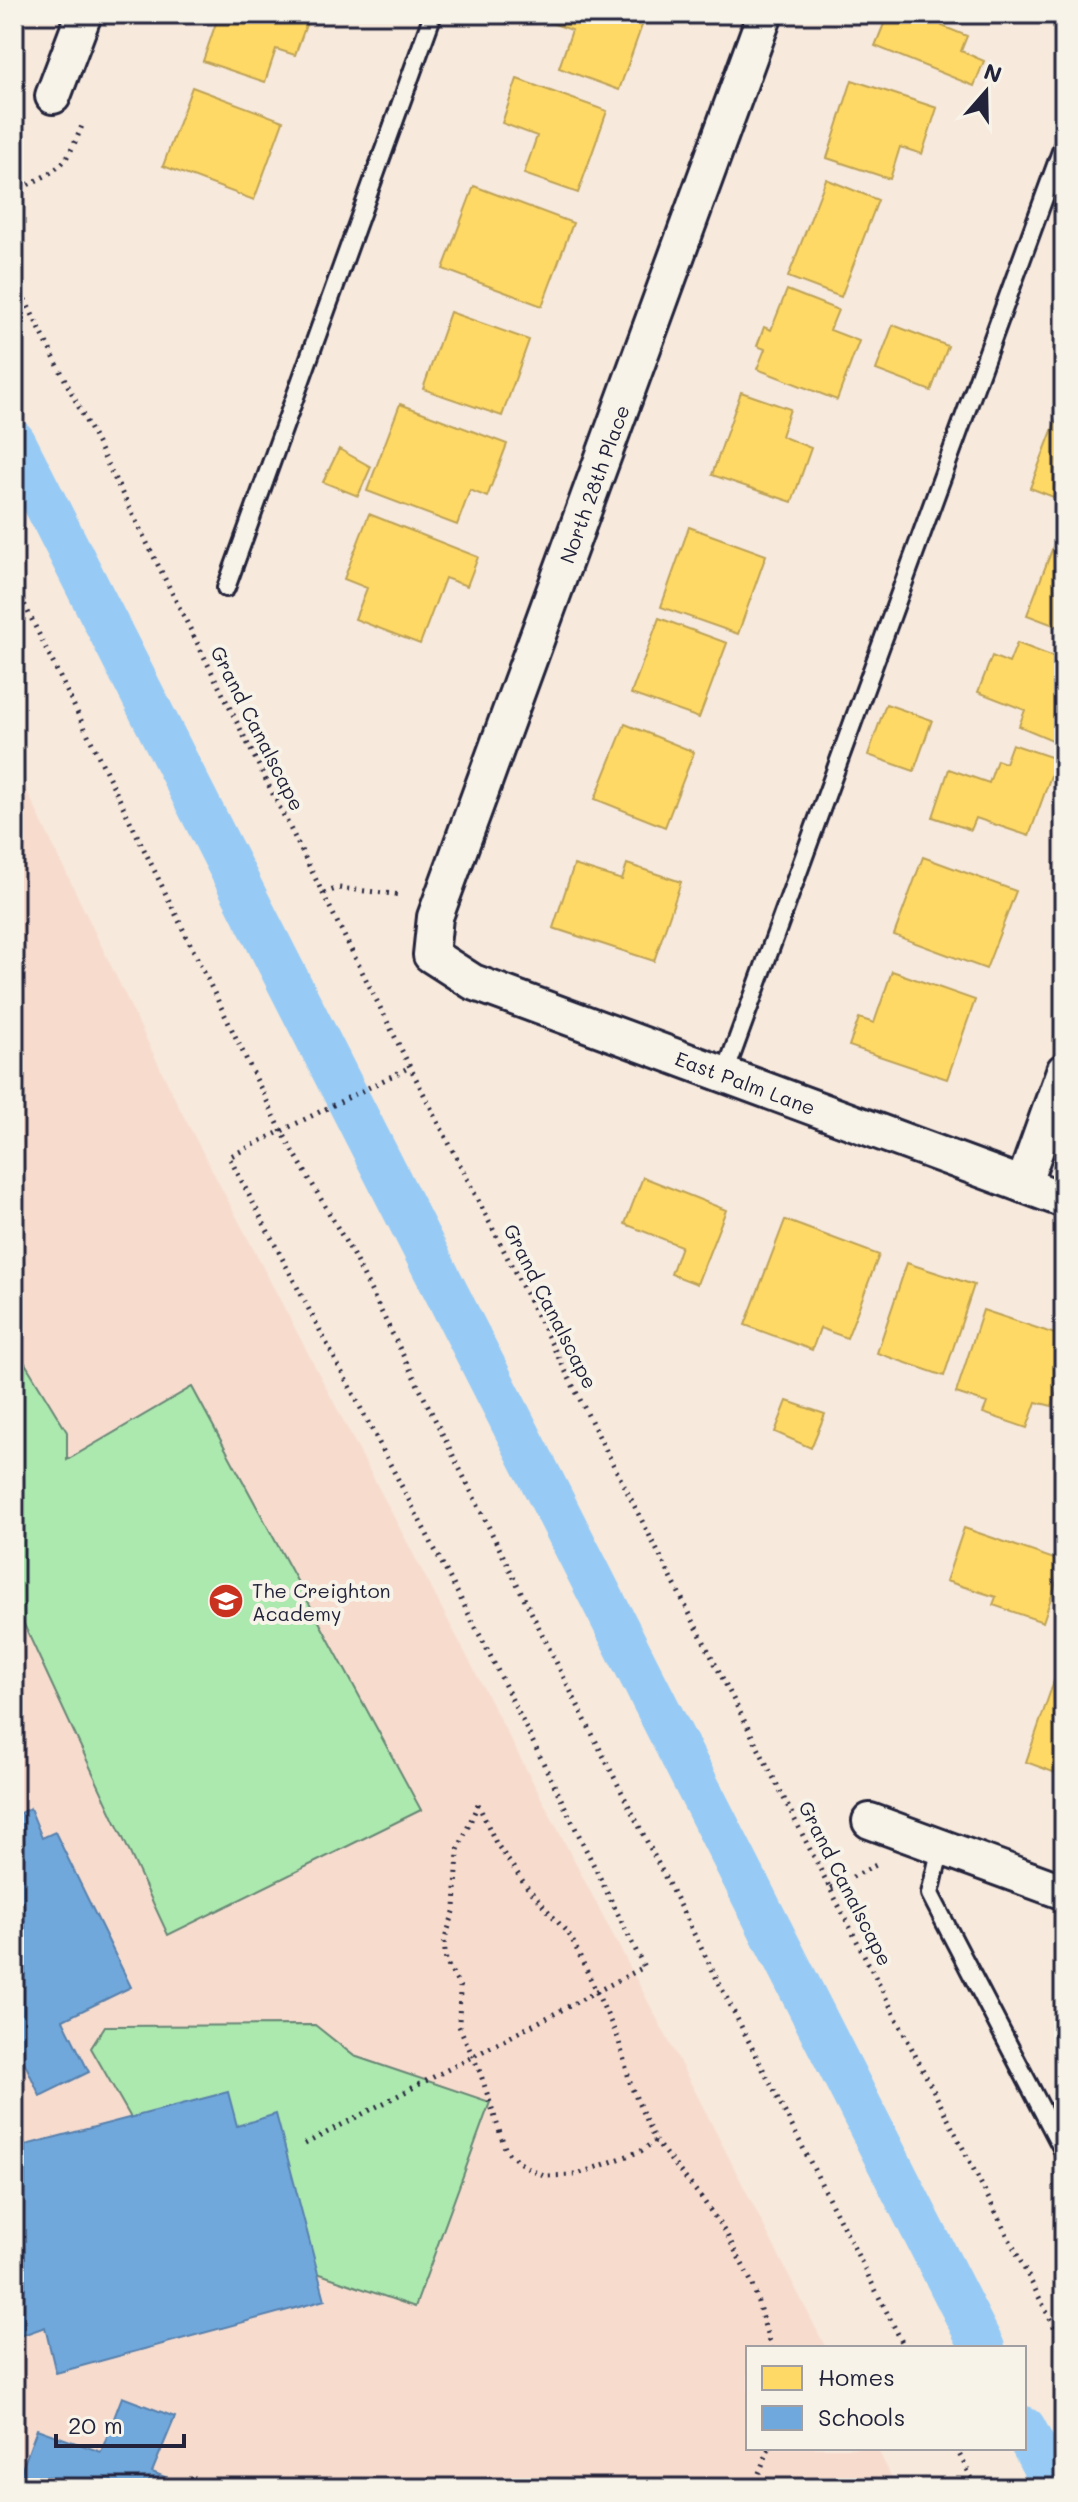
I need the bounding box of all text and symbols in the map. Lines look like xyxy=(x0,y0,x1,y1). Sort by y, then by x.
north arrow xyxy=(946,52,1026,132)
text: N xyxy=(980,56,1006,89)
street label: North 28th Place xyxy=(553,401,635,567)
street label: Grand Canalscape xyxy=(205,641,311,815)
street label: East Palm Lane xyxy=(672,1045,819,1120)
street label: Grand Canalscape xyxy=(498,1219,604,1393)
place label: The Creighton Academy xyxy=(252,1577,391,1626)
school or university icon: The Creighton Academy xyxy=(207,1582,245,1620)
street label: Grand Canalscape xyxy=(793,1796,899,1970)
legend xyxy=(746,2346,1026,2450)
text: Homes xyxy=(818,2361,895,2392)
scale bar xyxy=(56,2398,184,2448)
text: Schools xyxy=(818,2401,905,2432)
text: 20 m xyxy=(68,2409,123,2440)

